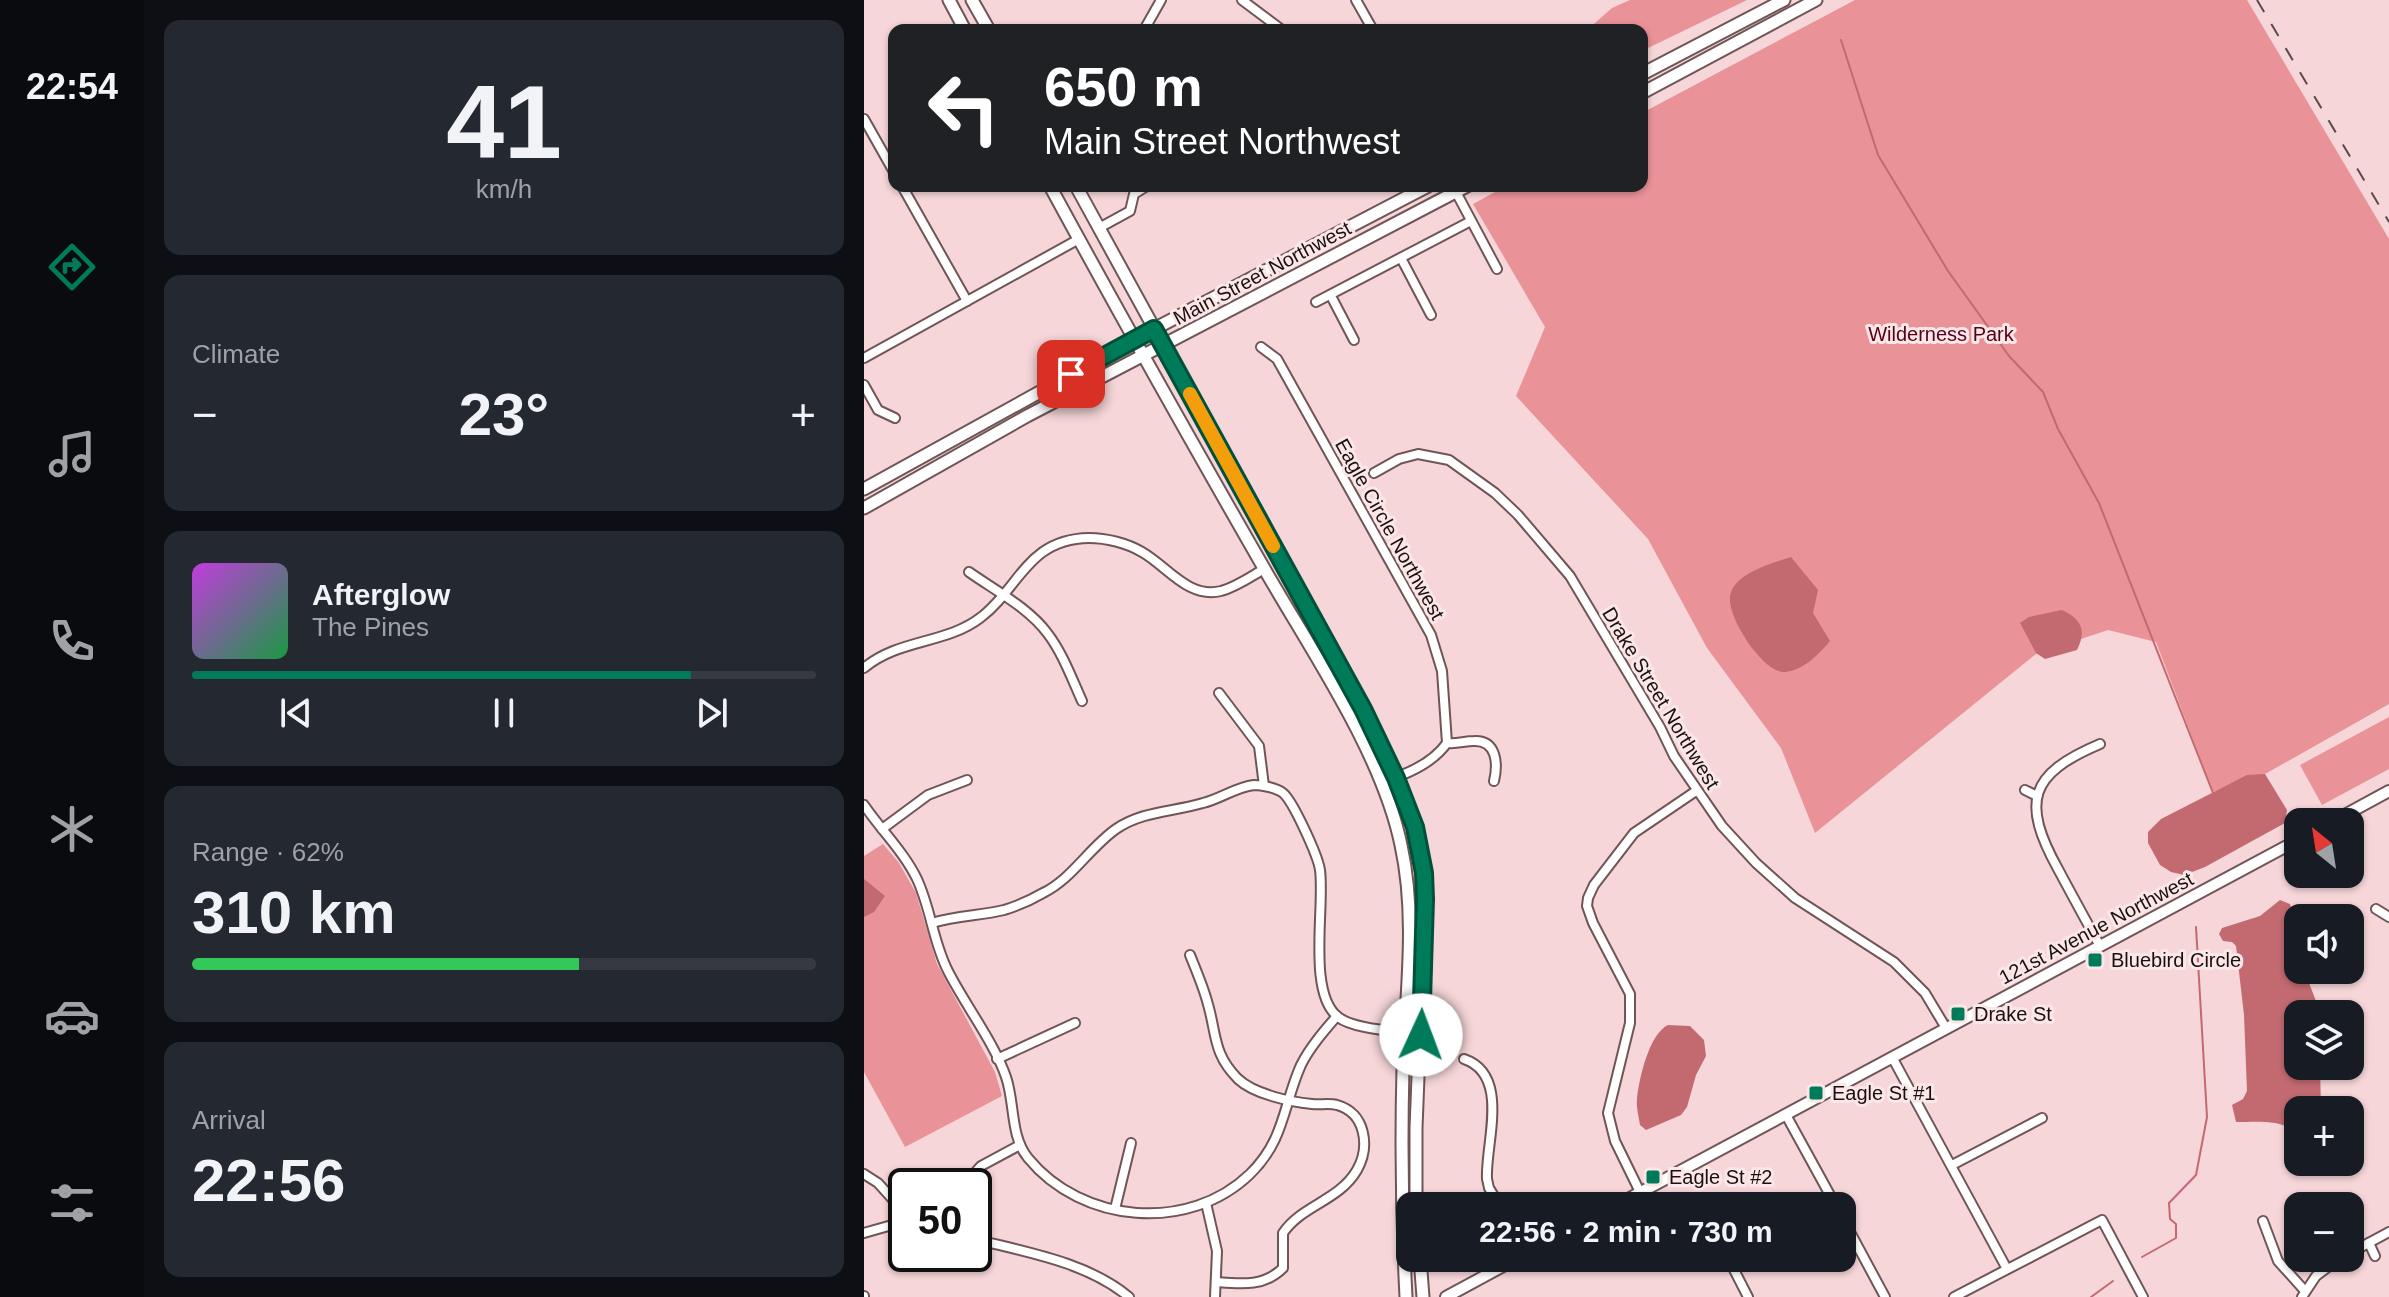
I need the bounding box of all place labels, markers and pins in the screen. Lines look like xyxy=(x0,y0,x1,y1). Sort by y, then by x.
pin xyxy=(1037,340,1105,408)
place label: Bluebird Circle xyxy=(2111,949,2241,971)
marker: Bluebird Circle xyxy=(2086,951,2104,969)
place label: Drake St xyxy=(1974,1003,2052,1025)
marker: Drake St xyxy=(1949,1005,1967,1023)
place label: Eagle St #1 xyxy=(1832,1082,1935,1104)
marker: Eagle St #1 xyxy=(1807,1084,1825,1102)
place label: Eagle St #2 xyxy=(1669,1166,1772,1188)
marker: Eagle St #2 xyxy=(1644,1168,1662,1186)

